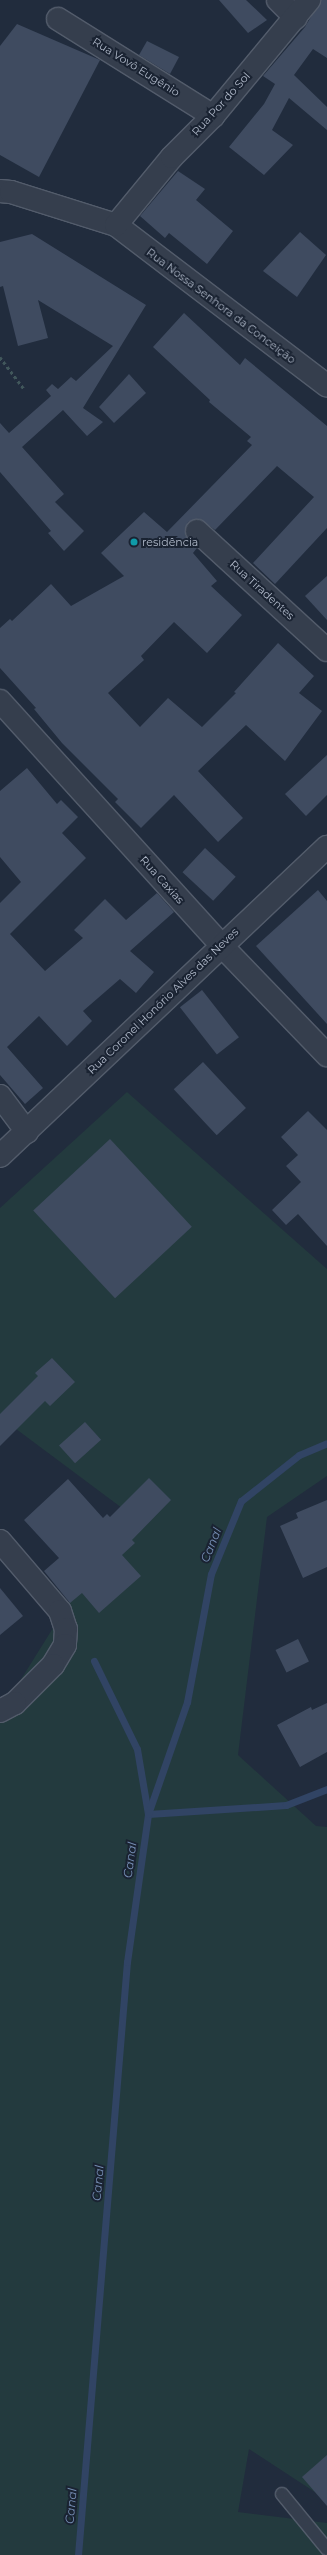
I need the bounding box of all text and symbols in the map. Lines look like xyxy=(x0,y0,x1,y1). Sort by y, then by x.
street label: Rua Vovô Eugênio xyxy=(90,35,182,99)
street label: Rua Por do Sol xyxy=(189,70,253,138)
street label: Rua Nossa Senhora da Conceição xyxy=(144,246,298,366)
place label: residência xyxy=(142,535,198,549)
marker: residência xyxy=(129,537,139,547)
street label: Rua Tiradentes xyxy=(227,558,297,622)
street label: Rua Caxias xyxy=(137,853,187,907)
street label: Rua Coronel Honório Alves das Neves xyxy=(85,925,241,1077)
water label: Canal xyxy=(198,1526,224,1564)
water label: Canal xyxy=(120,1841,140,1879)
water label: Canal xyxy=(89,2164,107,2202)
water label: Canal xyxy=(62,2487,80,2525)

